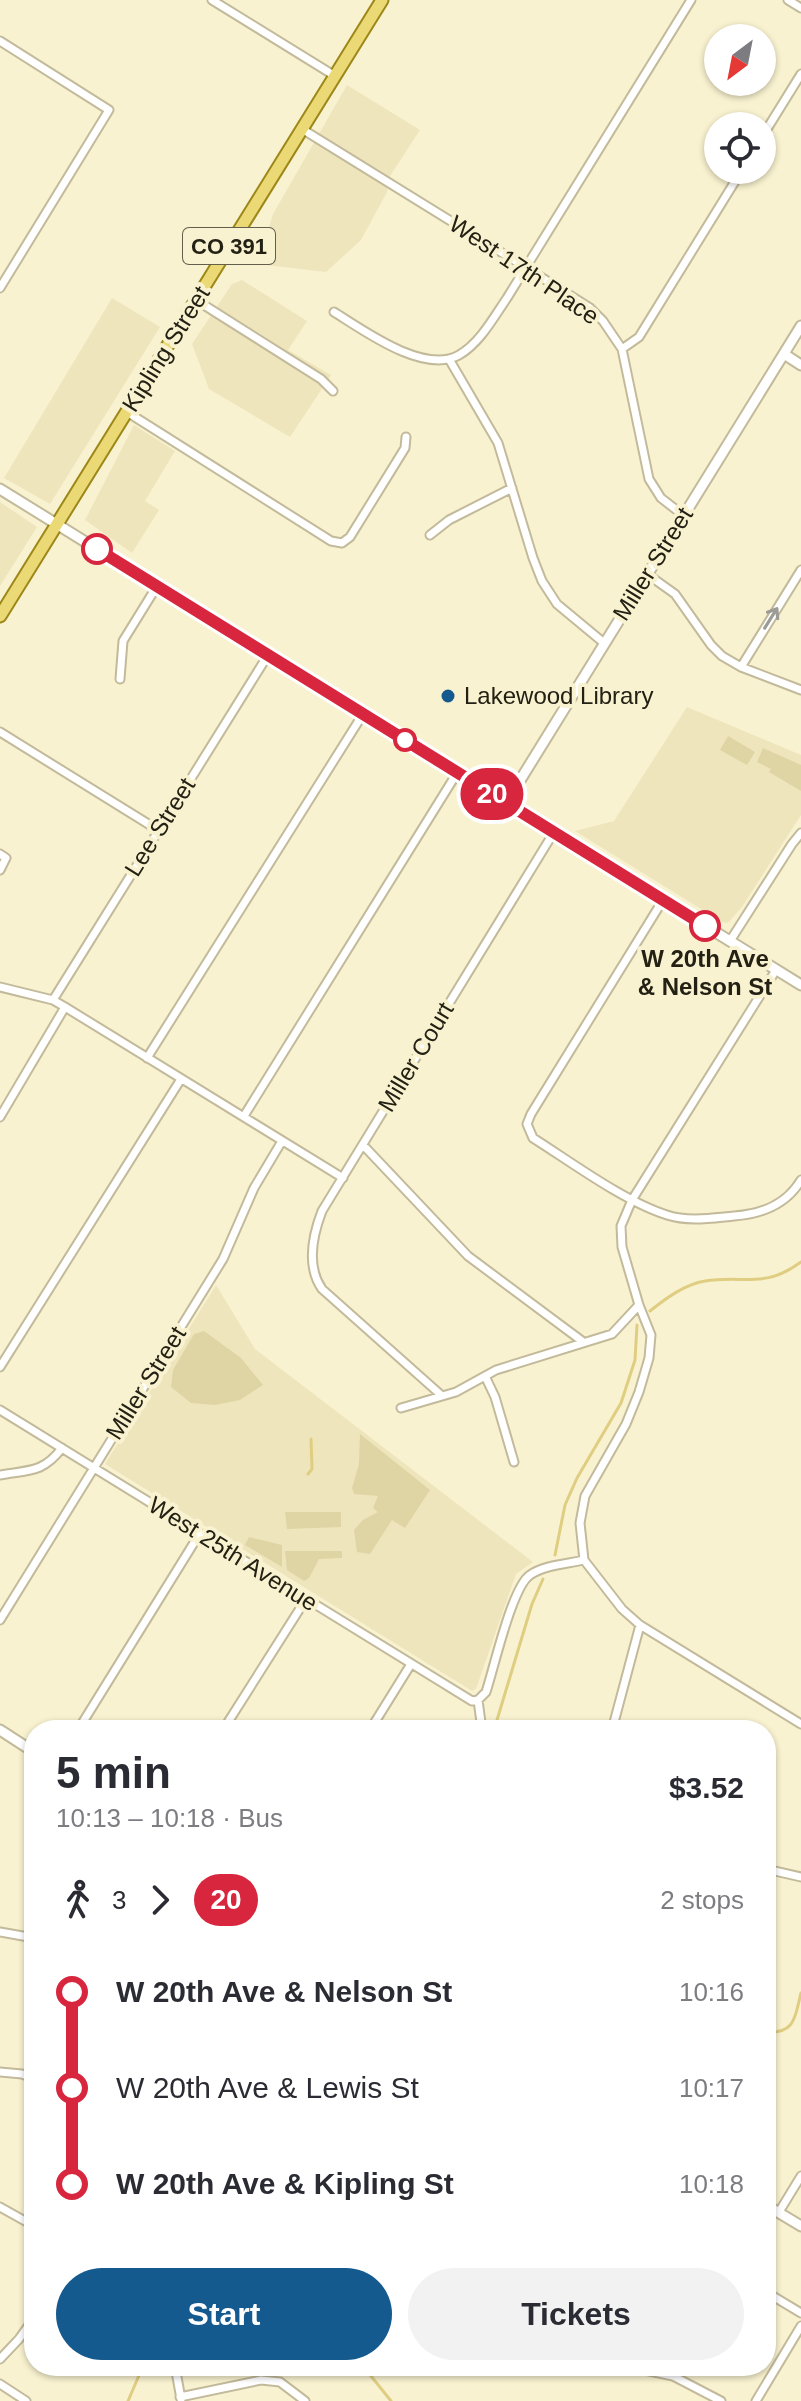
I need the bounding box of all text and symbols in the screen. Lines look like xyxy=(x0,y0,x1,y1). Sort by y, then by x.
north arrow xyxy=(704,24,776,96)
map controls xyxy=(704,24,776,184)
button: locate xyxy=(704,112,776,184)
street label: West 17th Place xyxy=(444,210,604,330)
road number: CO 391 xyxy=(183,228,275,264)
street label: Kipling Street xyxy=(116,281,215,416)
street label: Miller Street xyxy=(607,502,698,625)
unlabelled marker xyxy=(82,534,112,564)
one-way arrow xyxy=(763,607,779,630)
place label: Lakewood Library xyxy=(464,682,653,709)
marker: Lakewood Library xyxy=(439,687,457,705)
unlabelled marker xyxy=(394,729,416,751)
line badge: 20 xyxy=(456,768,528,820)
street label: Lee Street xyxy=(119,772,201,881)
text: 20 xyxy=(476,778,508,809)
marker: W 20th Ave & Nelson St xyxy=(690,911,720,941)
place label: W 20th Ave & Nelson St xyxy=(638,945,772,1000)
street label: Miller Court xyxy=(372,997,459,1116)
street label: Miller Street xyxy=(100,1321,191,1444)
street label: West 25th Avenue xyxy=(144,1491,323,1616)
text: 5 min xyxy=(56,1748,171,1797)
text: $3.52 xyxy=(669,1771,744,1804)
text: 10:13 – 10:18 · Bus xyxy=(56,1803,283,1833)
icon: walk xyxy=(56,1878,100,1922)
icon: forward xyxy=(138,1878,182,1922)
text: 20 xyxy=(210,1884,242,1915)
text: 3 xyxy=(112,1885,126,1915)
text: 2 stops xyxy=(660,1885,744,1915)
text: W 20th Ave & Nelson St xyxy=(116,1975,452,2008)
text: 10:16 xyxy=(679,1977,744,2007)
text: W 20th Ave & Lewis St xyxy=(116,2071,419,2104)
text: 10:17 xyxy=(679,2073,744,2103)
text: W 20th Ave & Kipling St xyxy=(116,2167,454,2200)
text: 10:18 xyxy=(679,2169,744,2199)
button: Start xyxy=(56,2268,392,2360)
button: Tickets xyxy=(408,2268,744,2360)

